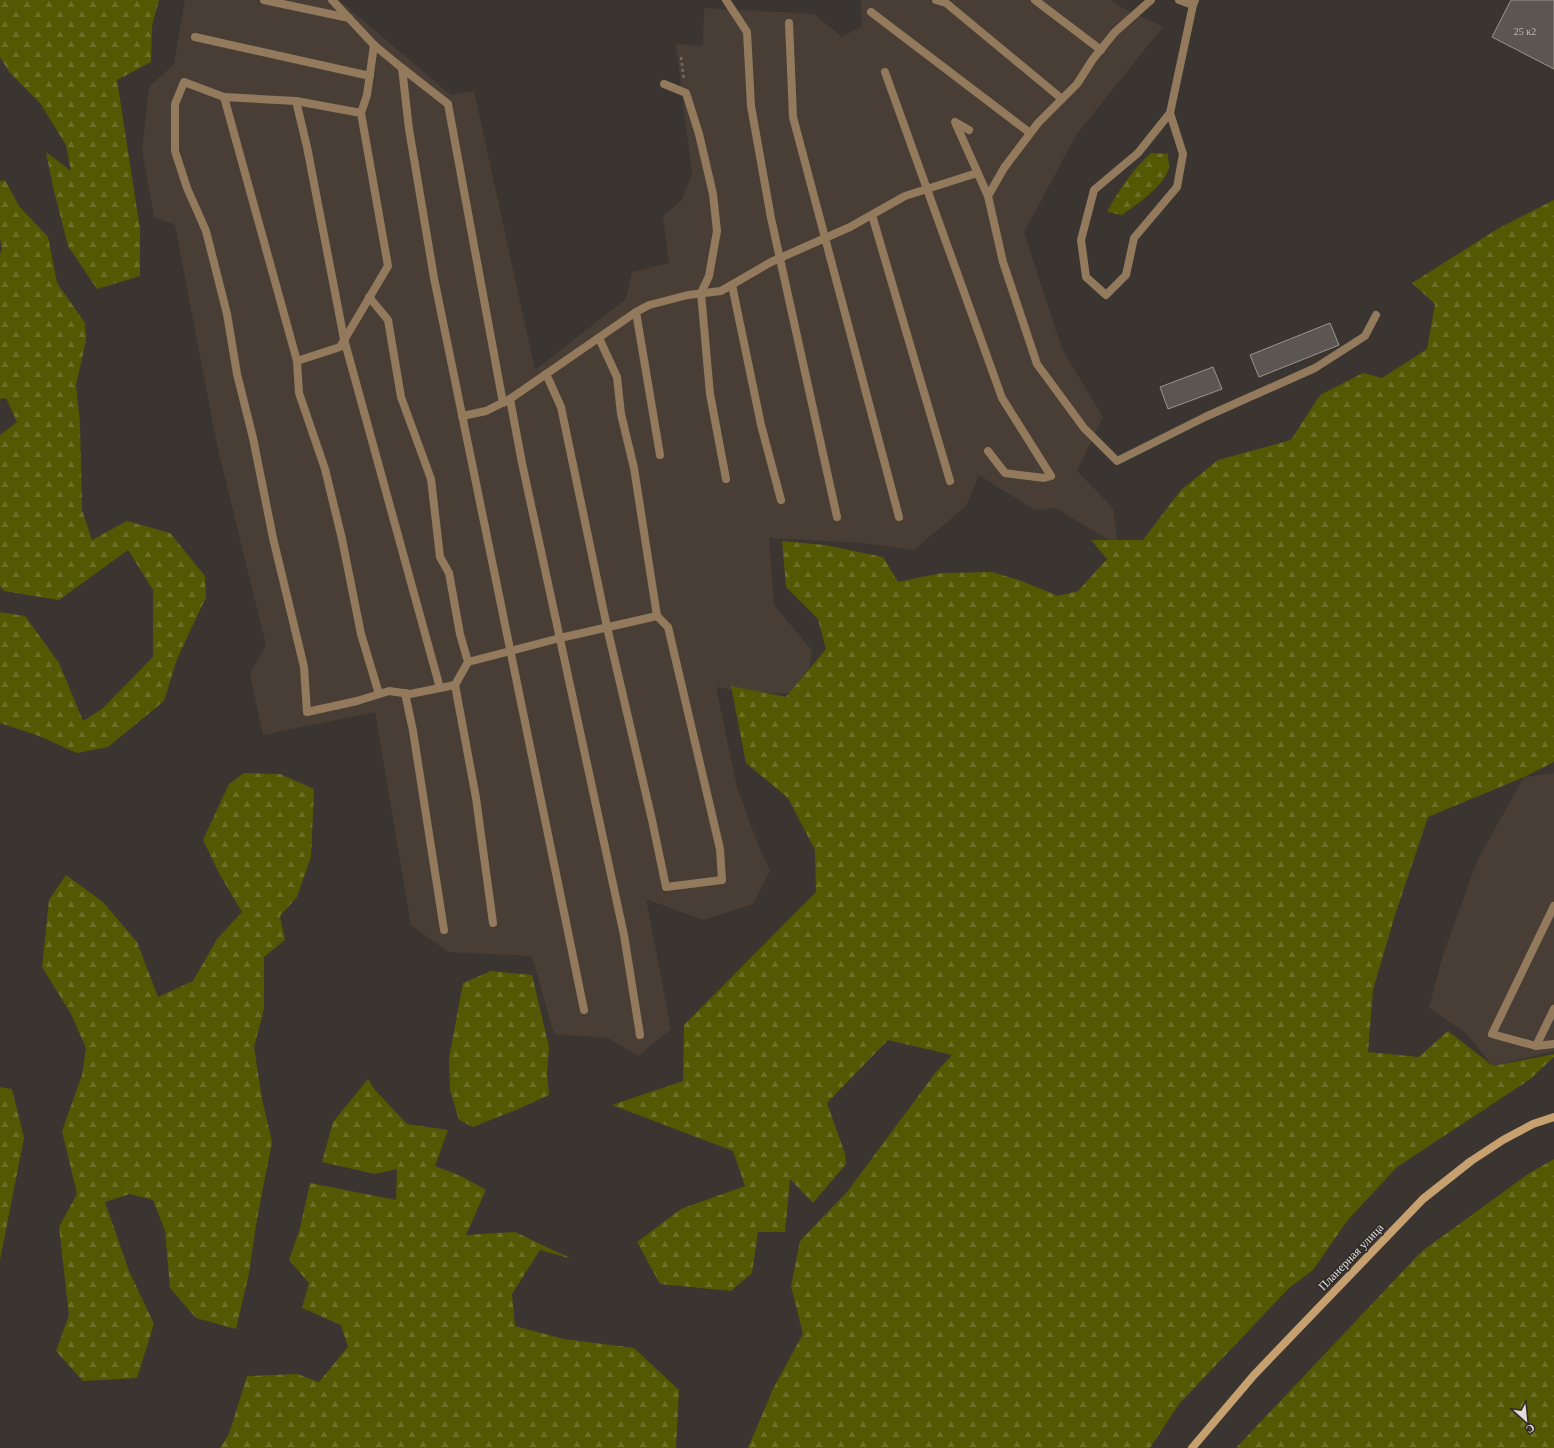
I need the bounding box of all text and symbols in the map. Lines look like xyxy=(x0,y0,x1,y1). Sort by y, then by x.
house number: 25 к2 xyxy=(1514,26,1536,37)
street label: Планерная улица xyxy=(1316,1220,1387,1293)
north arrow xyxy=(1506,1400,1546,1440)
text: С xyxy=(1524,1422,1537,1436)

